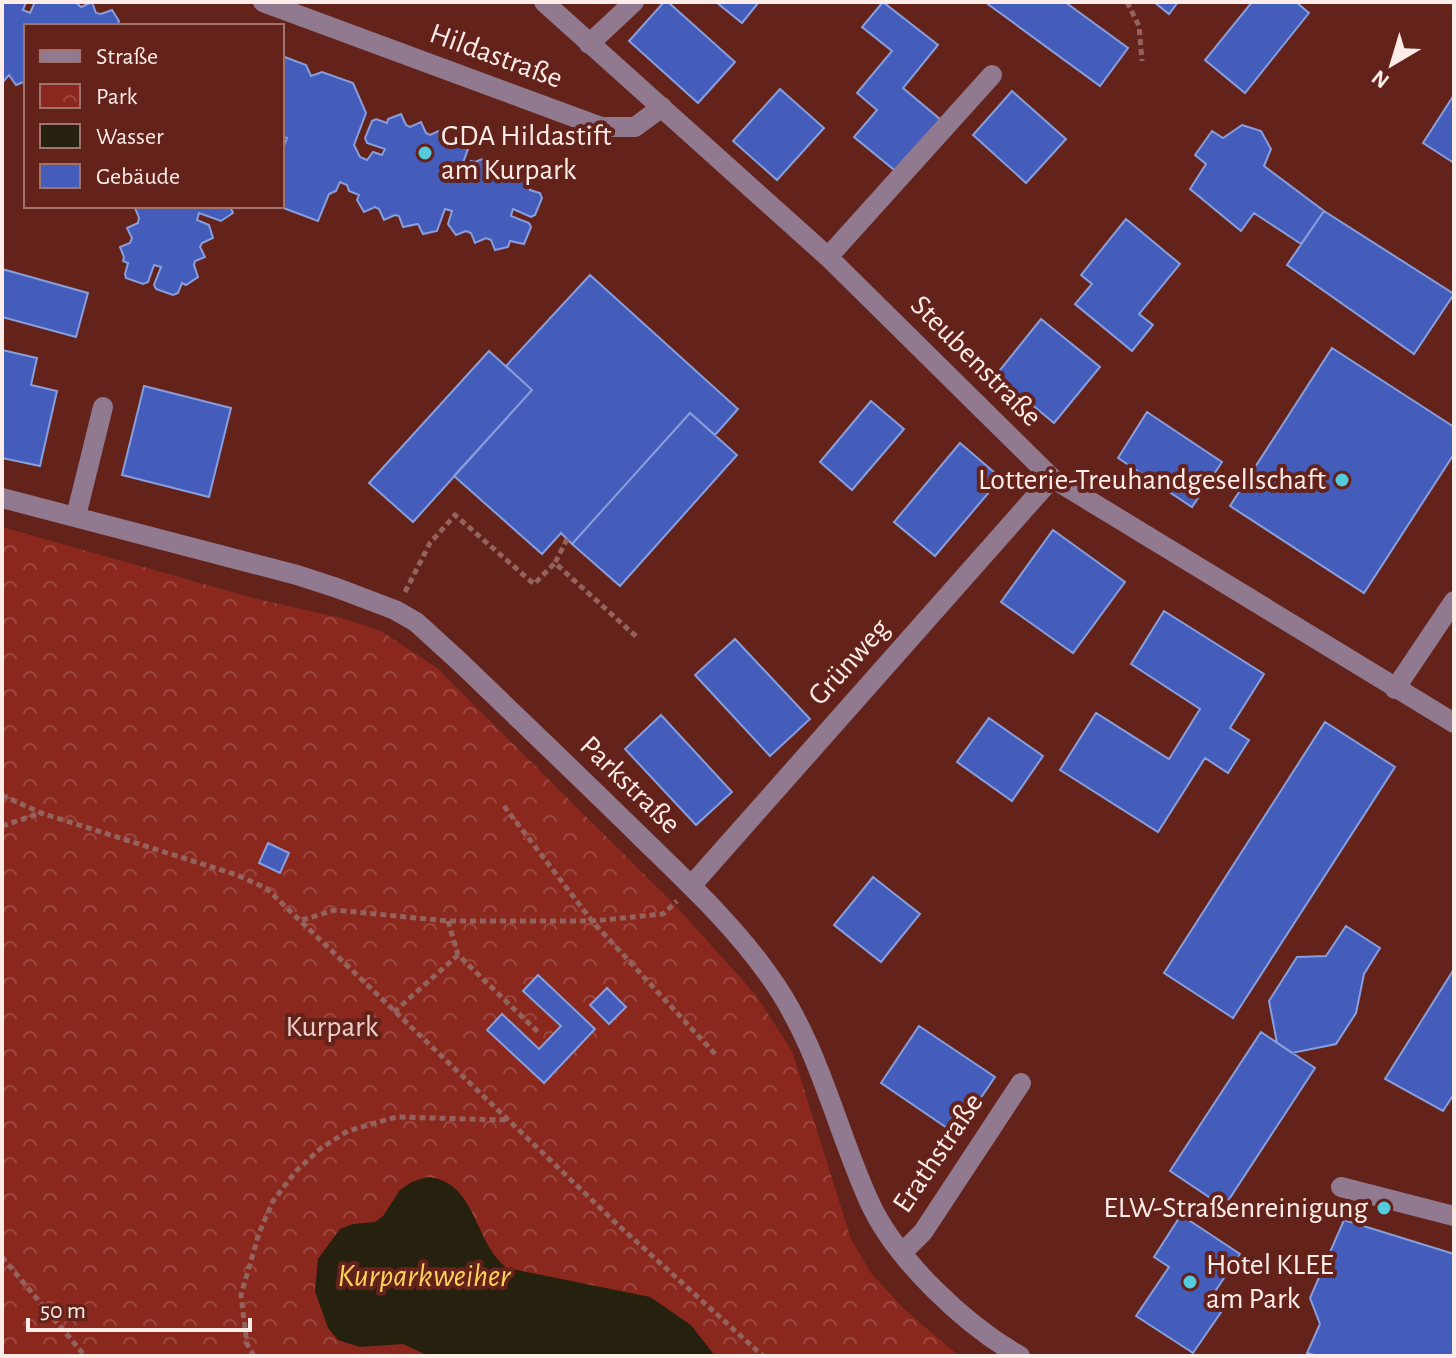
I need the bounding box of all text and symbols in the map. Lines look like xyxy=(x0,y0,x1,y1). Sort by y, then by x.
street label: Hildastraße xyxy=(426,18,566,94)
legend xyxy=(24,24,284,208)
north arrow xyxy=(1352,24,1432,104)
text: Straße xyxy=(96,45,158,69)
text: N xyxy=(1368,66,1393,92)
text: Park xyxy=(96,85,137,109)
place label: GDA Hildastift am Kurpark xyxy=(441,121,612,185)
text: Wasser xyxy=(96,125,164,149)
marker: GDA Hildastift am Kurpark xyxy=(416,144,434,162)
text: Gebäude xyxy=(96,165,180,189)
street label: Steubenstraße xyxy=(905,290,1047,432)
place label: Lotterie-Treuhandgesellschaft xyxy=(978,465,1326,495)
marker: Lotterie-Treuhandgesellschaft xyxy=(1333,471,1351,489)
street label: Grünweg xyxy=(803,613,896,711)
street label: Parkstraße xyxy=(574,730,686,840)
park label: Kurpark xyxy=(286,1012,379,1042)
street label: Erathstraße xyxy=(887,1088,989,1218)
place label: ELW-Straßenreinigung xyxy=(1103,1193,1368,1223)
marker: ELW-Straßenreinigung xyxy=(1375,1199,1393,1217)
place label: Hotel KLEE am Park xyxy=(1206,1250,1334,1314)
water label: Kurparkweiher xyxy=(338,1260,512,1293)
marker: Hotel KLEE am Park xyxy=(1181,1273,1199,1291)
scale bar xyxy=(28,1282,250,1332)
text: 50 m xyxy=(40,1299,86,1323)

